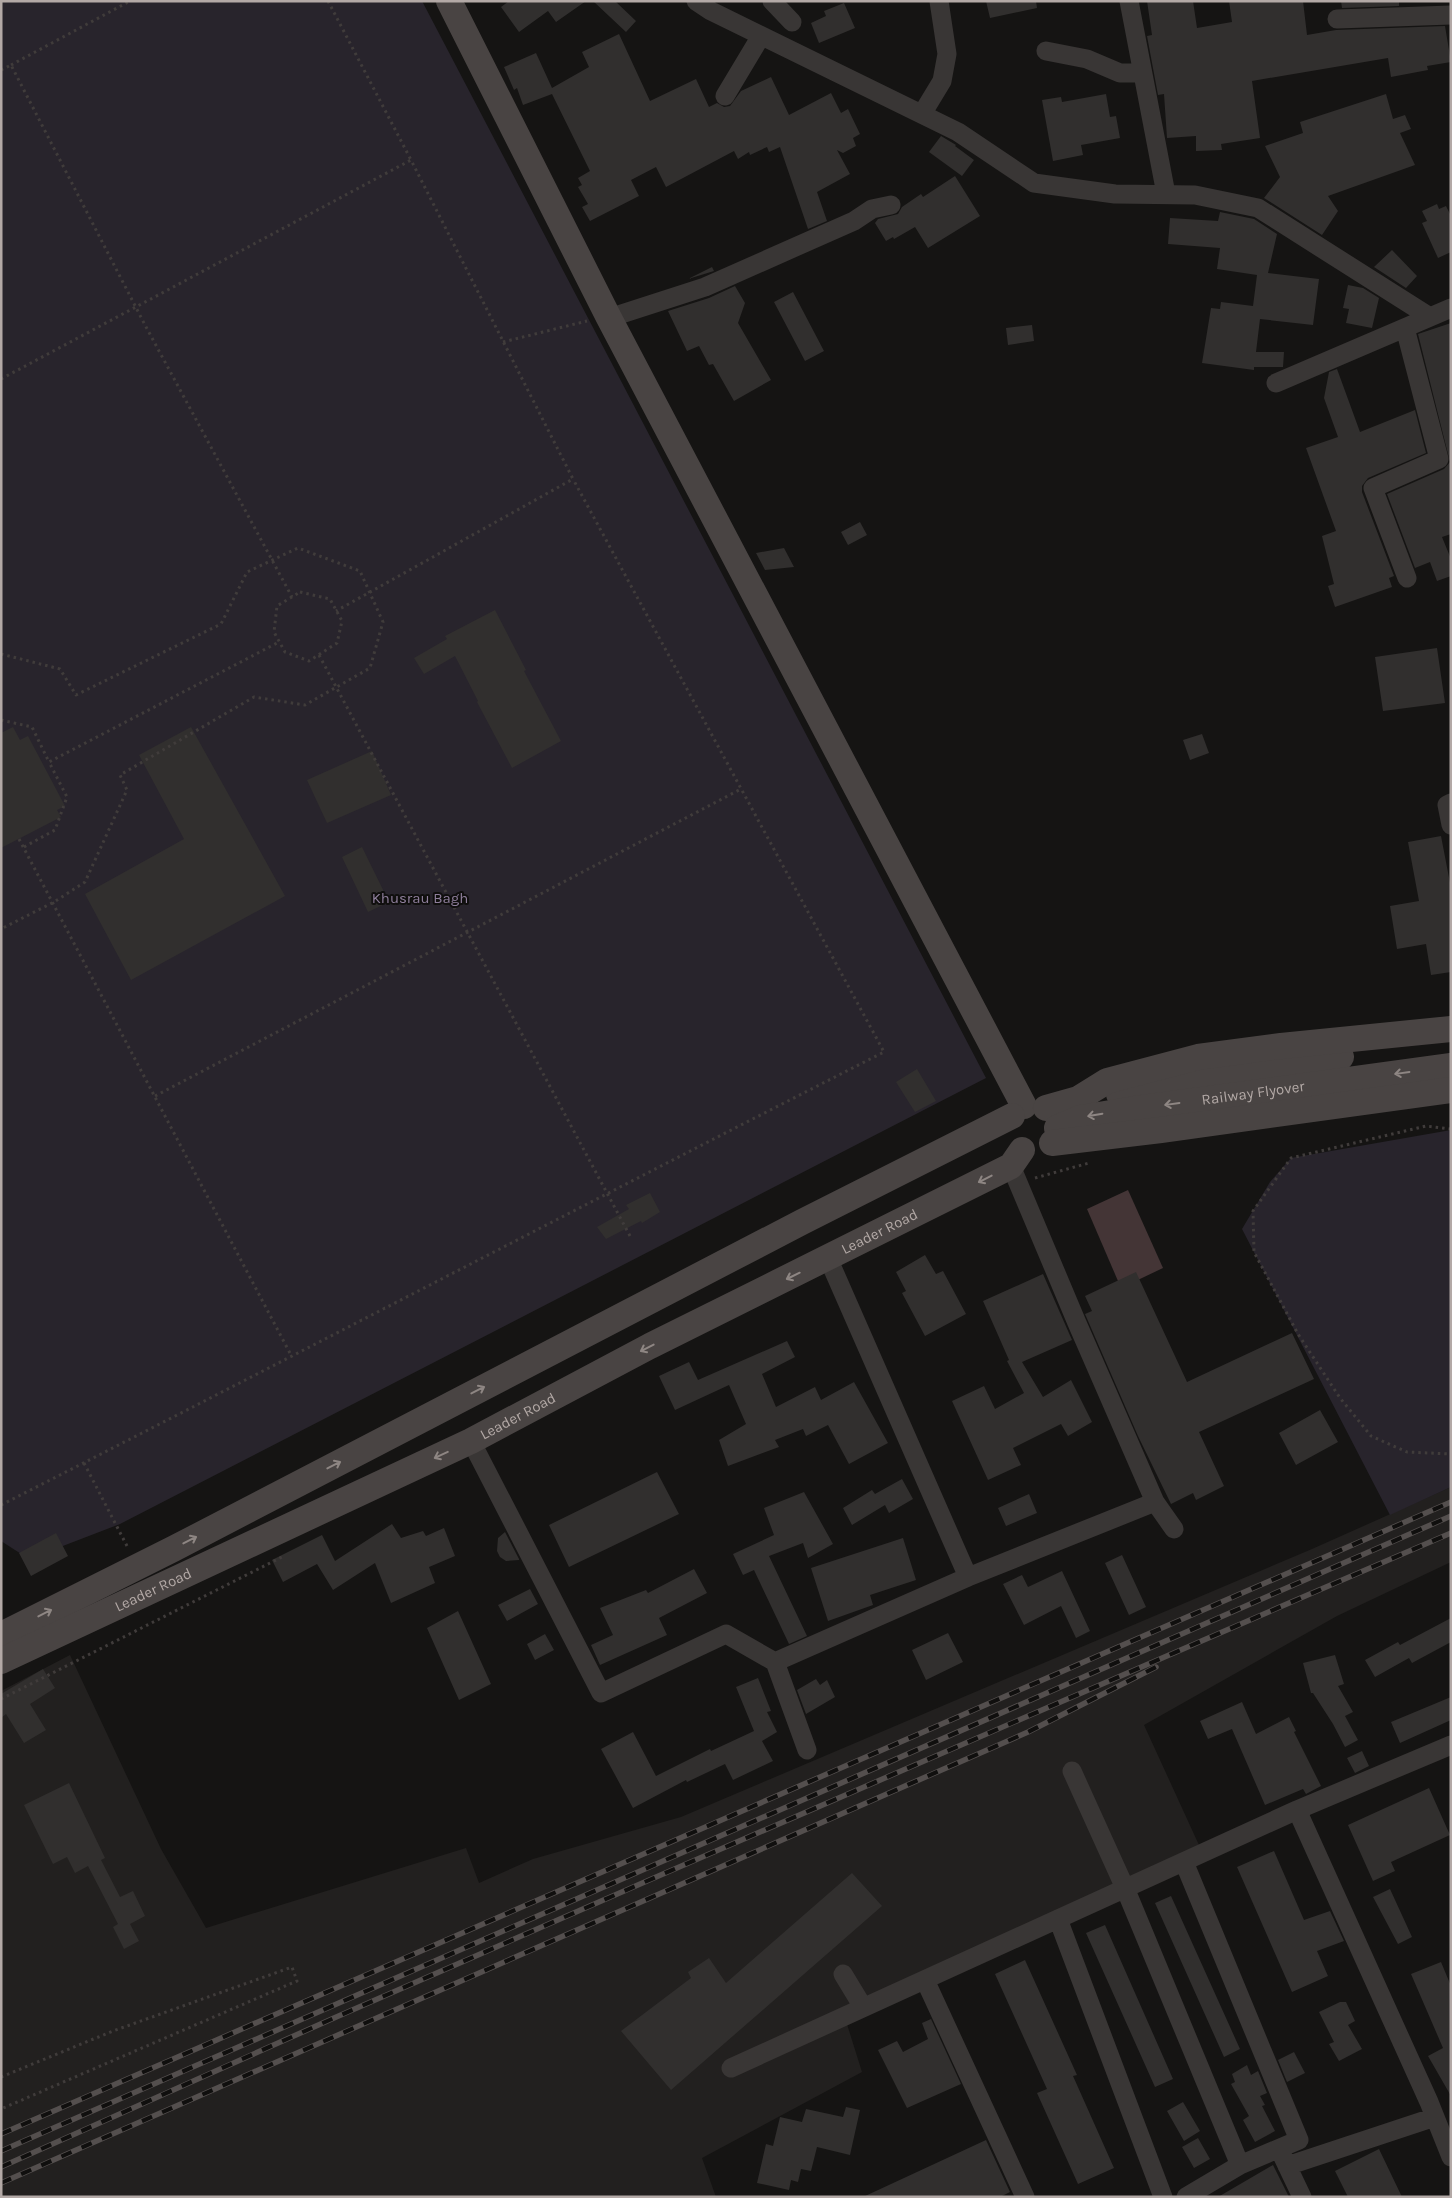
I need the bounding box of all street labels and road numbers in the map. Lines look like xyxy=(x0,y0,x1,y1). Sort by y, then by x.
street label: Railway Flyover xyxy=(1200,1077,1306,1109)
street label: Leader Road xyxy=(838,1205,921,1258)
street label: Leader Road xyxy=(477,1389,559,1444)
street label: Leader Road xyxy=(112,1564,195,1616)

